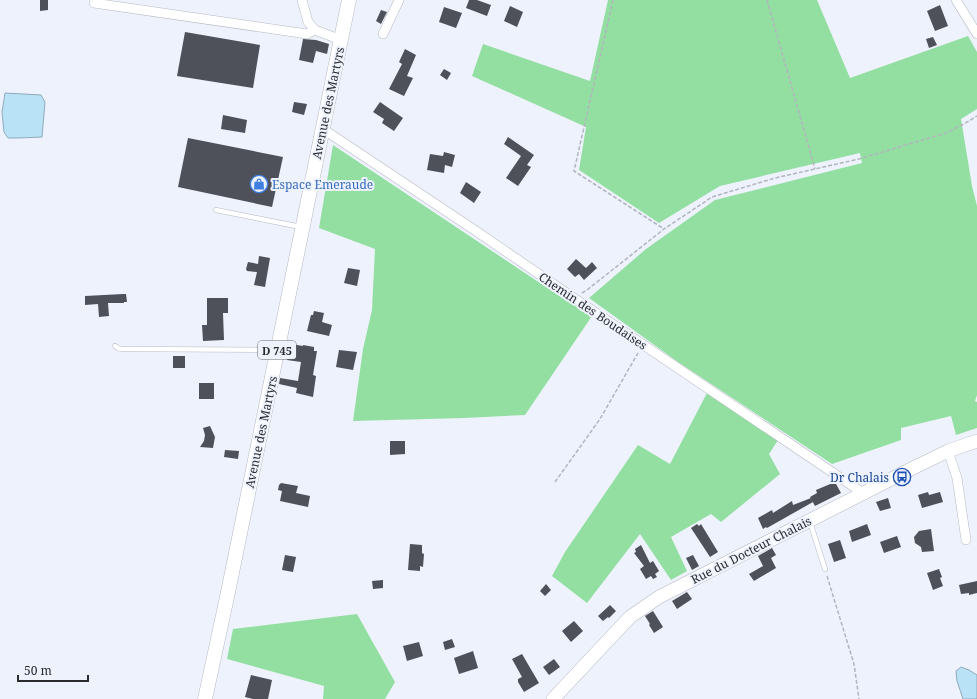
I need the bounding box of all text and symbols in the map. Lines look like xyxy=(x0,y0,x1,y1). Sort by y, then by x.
street label: Avenue des Martyrs xyxy=(308,45,348,161)
shop icon: Espace Emeraude xyxy=(249,174,269,194)
place label: Espace Emeraude xyxy=(272,176,373,193)
street label: Chemin des Boudaises xyxy=(535,268,651,354)
road number: D 745 xyxy=(258,341,296,359)
street label: Avenue des Martyrs xyxy=(241,374,281,490)
bus stop icon: Dr Chalais xyxy=(892,467,912,487)
place label: Dr Chalais xyxy=(830,469,889,486)
street label: Rue du Docteur Chalais xyxy=(688,512,814,588)
scale bar xyxy=(18,657,88,683)
text: 50 m xyxy=(24,662,52,679)

